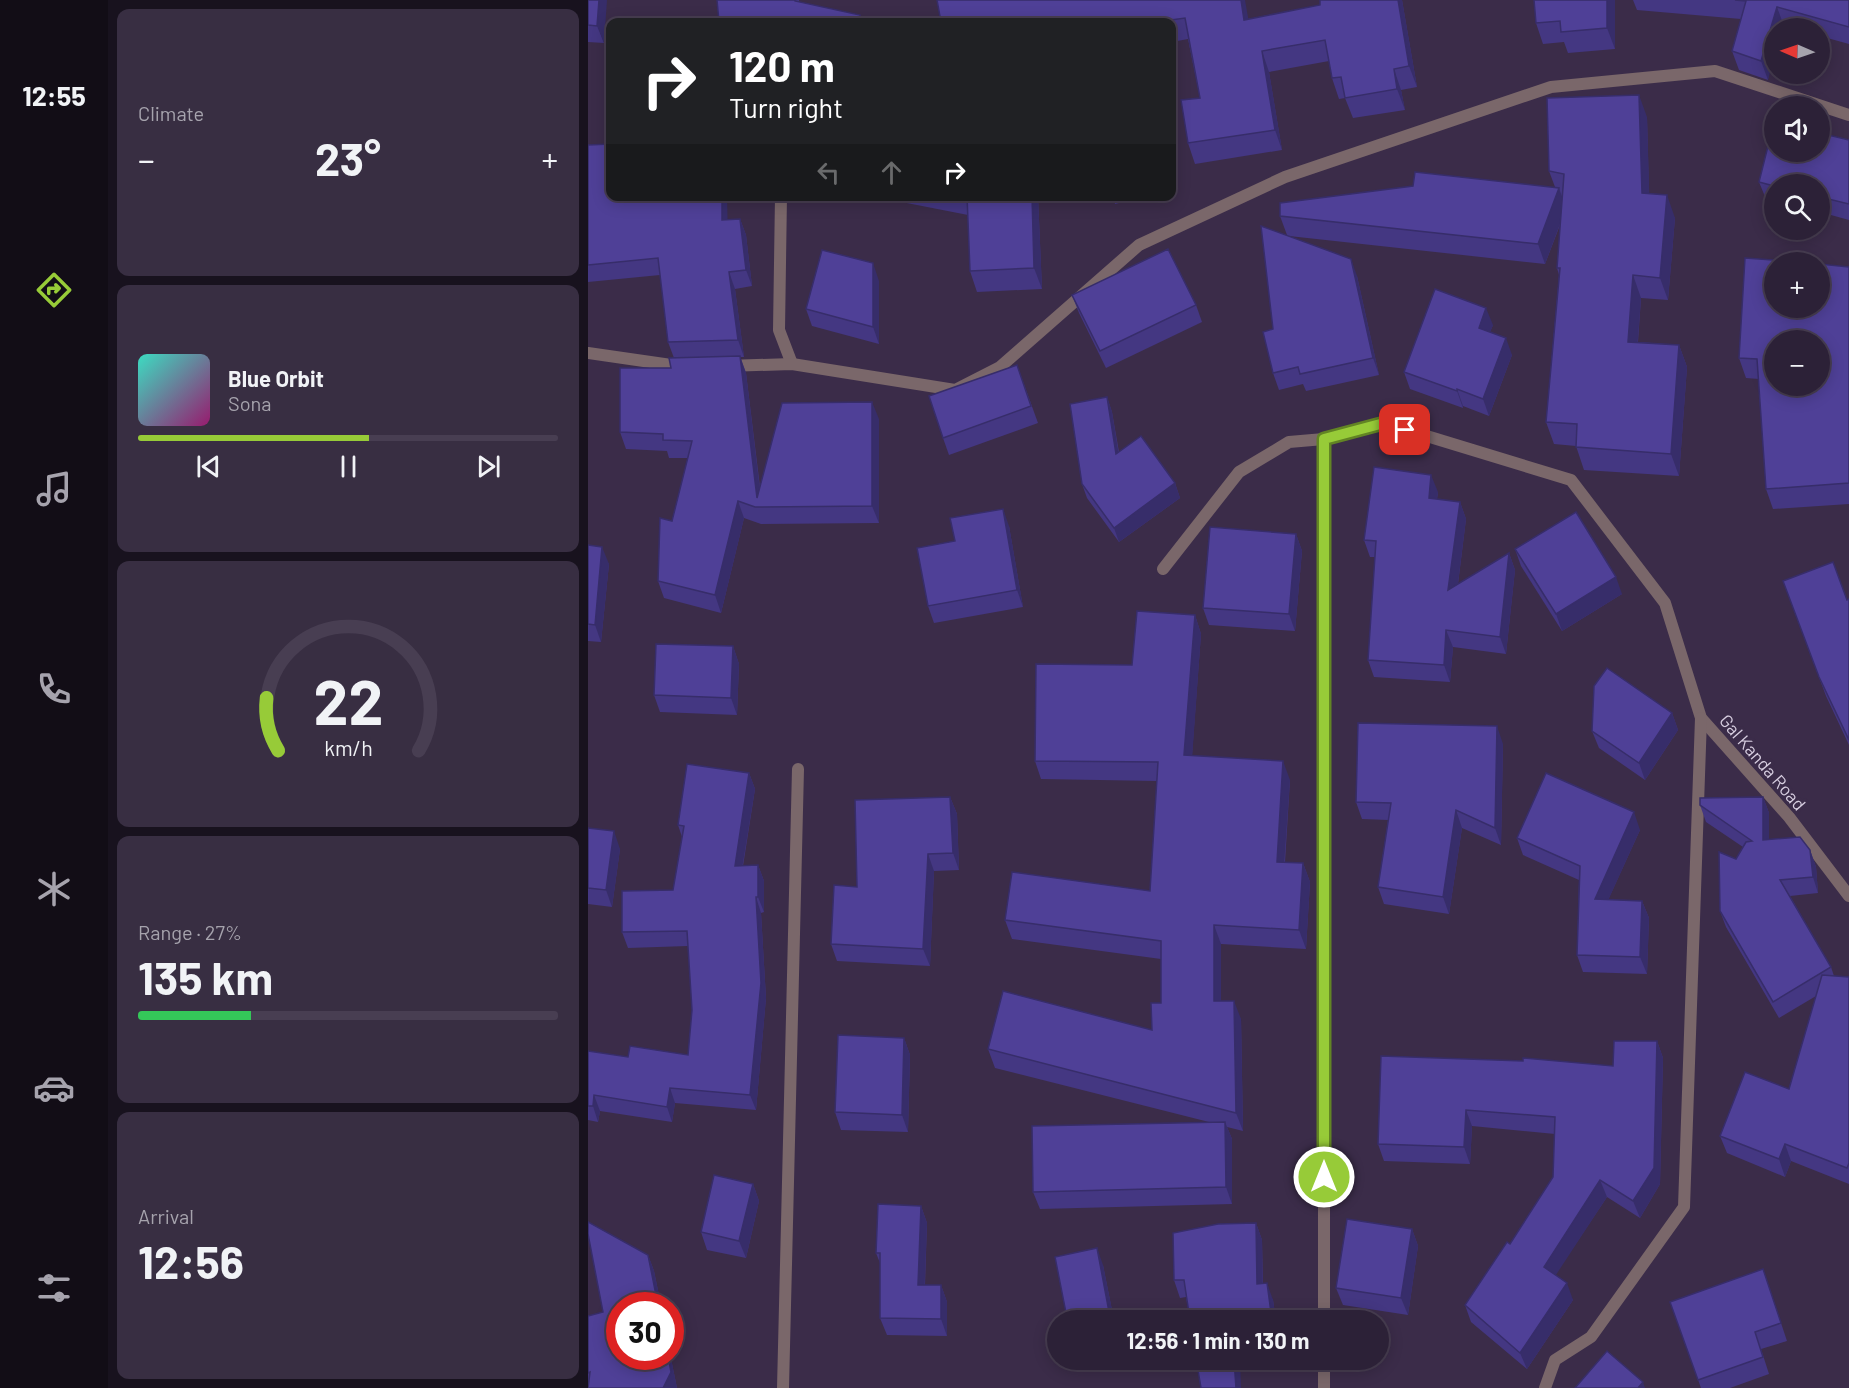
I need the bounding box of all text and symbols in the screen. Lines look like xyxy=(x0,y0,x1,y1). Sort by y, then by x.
north arrow xyxy=(1764,18,1830,84)
map controls xyxy=(1764,18,1830,396)
text: 120 m xyxy=(729,40,835,90)
icon: right xyxy=(630,42,708,120)
text: 12:55 xyxy=(22,79,86,111)
text: Turn right xyxy=(729,91,843,123)
button: sound xyxy=(1764,96,1830,162)
text: Climate xyxy=(138,101,204,125)
text: 23° xyxy=(315,131,381,185)
text: − xyxy=(138,139,155,179)
text: + xyxy=(541,139,558,179)
icon: left xyxy=(812,156,845,189)
icon: ahead xyxy=(875,156,908,189)
icon: right xyxy=(938,156,971,189)
button: search xyxy=(1764,174,1830,240)
button: + xyxy=(1764,252,1830,318)
icon: directions xyxy=(33,269,75,311)
button: − xyxy=(1764,330,1830,396)
text: Blue Orbit xyxy=(228,365,324,391)
text: Sona xyxy=(228,391,272,415)
pin xyxy=(1379,404,1430,455)
icon: arrive xyxy=(1388,413,1421,446)
icon: previous xyxy=(192,450,225,483)
icon: pause xyxy=(332,450,365,483)
icon: next xyxy=(472,450,505,483)
icon: music xyxy=(33,468,75,510)
text: 22 xyxy=(313,663,383,737)
icon: phone xyxy=(33,668,75,710)
street label: Gal Kanda Road xyxy=(1715,709,1811,815)
text: km/h xyxy=(324,735,372,760)
icon: climate xyxy=(33,868,75,910)
text: Range · 27% xyxy=(138,920,242,944)
text: 135 km xyxy=(138,950,273,1004)
icon: car xyxy=(33,1067,75,1109)
position arrow xyxy=(1292,1145,1356,1209)
text: Arrival xyxy=(138,1204,194,1228)
text: 12:56 xyxy=(138,1234,244,1288)
icon: filters xyxy=(33,1267,75,1309)
speed limit sign: 30 xyxy=(606,1292,684,1370)
text: 12:56 · 1 min · 130 m xyxy=(1127,1327,1309,1353)

